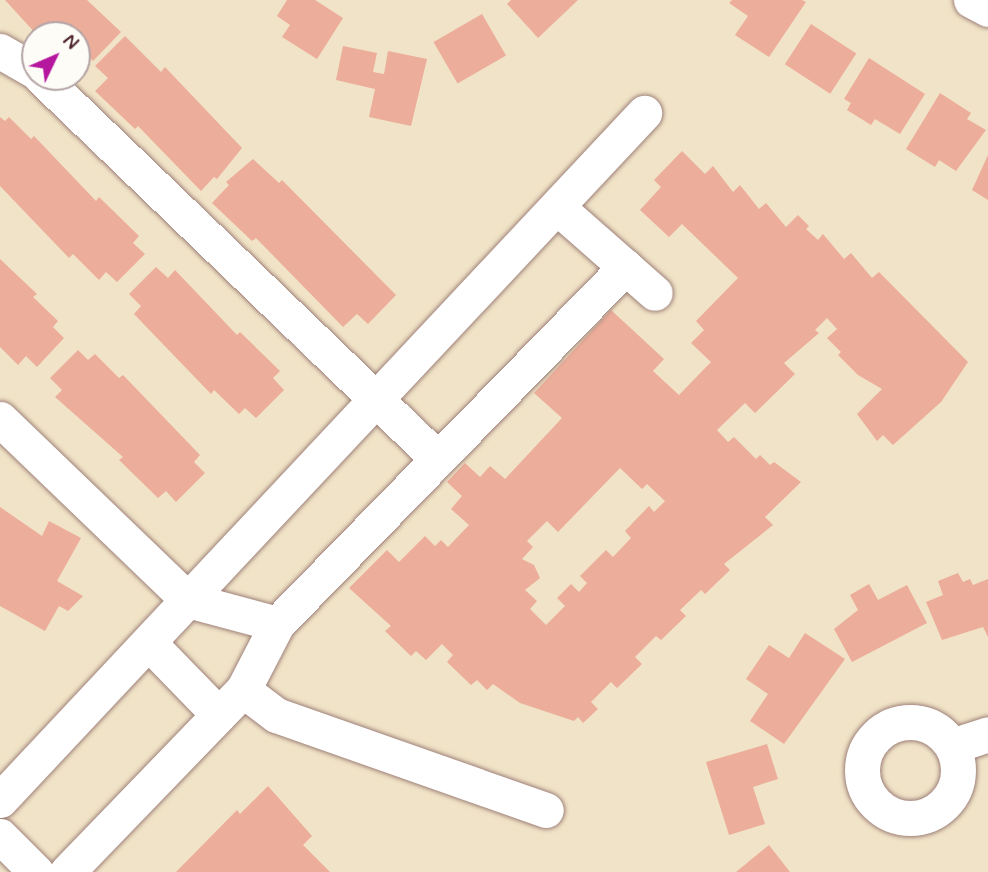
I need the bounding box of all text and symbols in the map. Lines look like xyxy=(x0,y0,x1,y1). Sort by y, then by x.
north arrow xyxy=(21,21,91,91)
text: N xyxy=(57,29,83,56)

